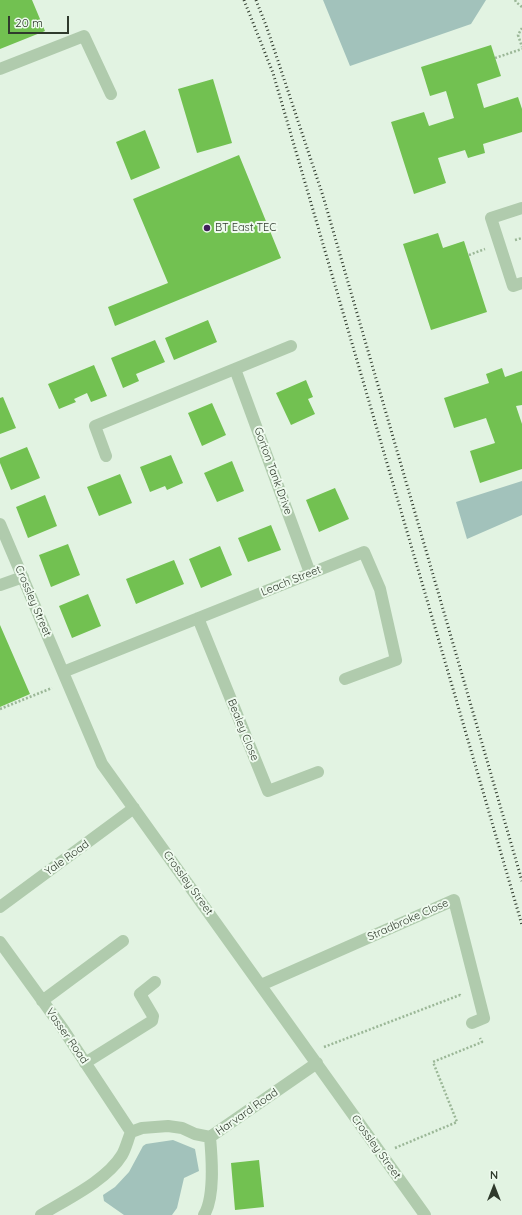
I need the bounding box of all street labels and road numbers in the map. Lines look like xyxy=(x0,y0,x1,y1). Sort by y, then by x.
street label: Gorton Tank Drive xyxy=(251,425,295,517)
street label: Crossley Street xyxy=(12,563,54,639)
street label: Leach Street xyxy=(259,563,323,599)
street label: Bealey Close xyxy=(225,697,261,763)
street label: Yale Road xyxy=(42,838,92,878)
street label: Crossley Street xyxy=(160,848,216,918)
street label: Stradbroke Close xyxy=(366,896,450,944)
street label: Vasser Road xyxy=(43,1006,91,1066)
street label: Harvard Road xyxy=(213,1086,281,1138)
street label: Crossley Street xyxy=(348,1112,404,1182)

